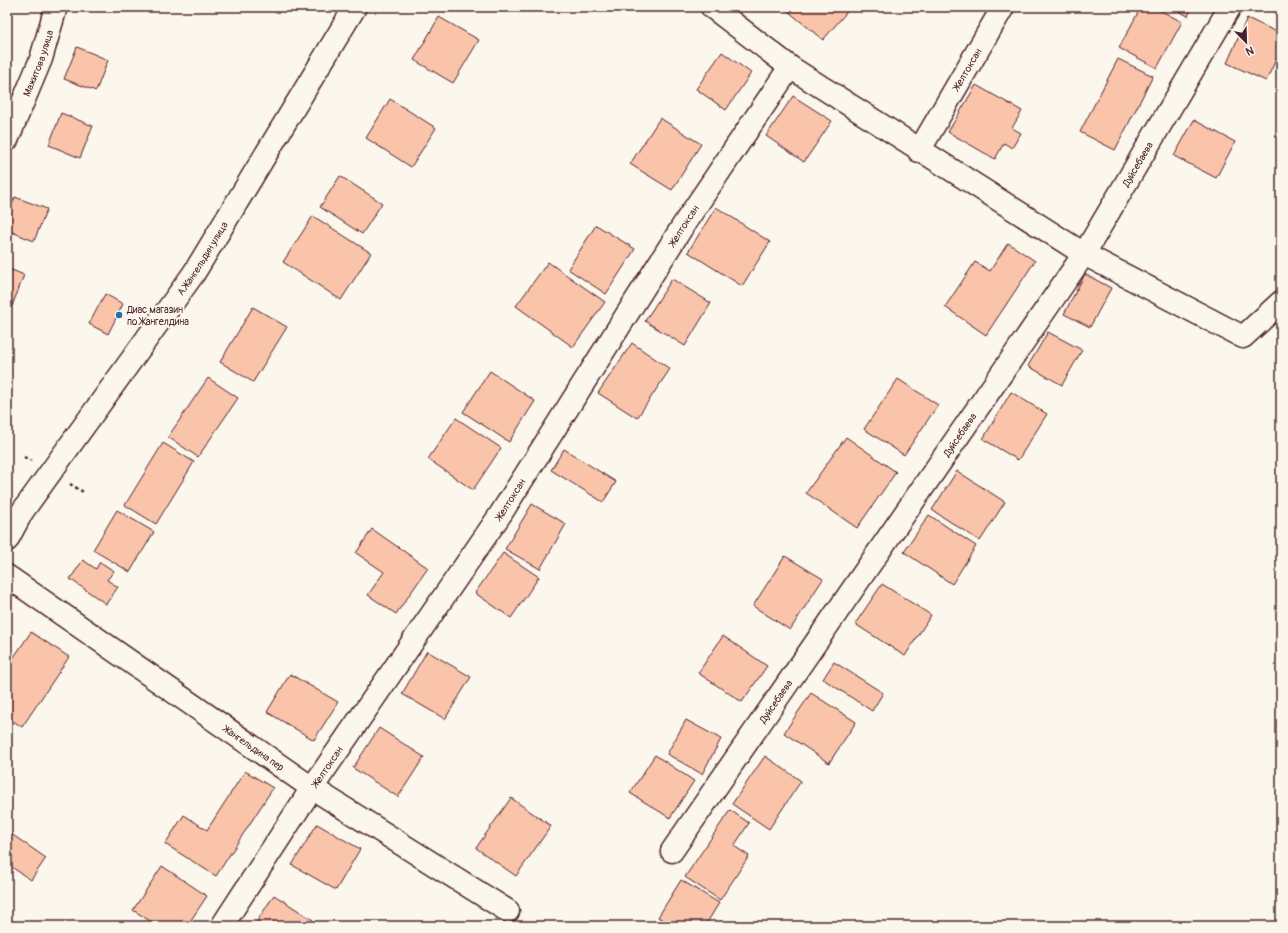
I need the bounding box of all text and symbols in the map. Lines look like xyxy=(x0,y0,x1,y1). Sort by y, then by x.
north arrow xyxy=(1226,22,1266,62)
street label: Мажитова улица xyxy=(21,28,56,98)
text: N xyxy=(1243,43,1256,58)
street label: Желтоксан xyxy=(950,46,985,94)
street label: Дуйсебаева xyxy=(1120,140,1156,190)
street label: Желтоксан xyxy=(666,203,702,250)
street label: А.Жангельдин улица xyxy=(175,219,231,298)
place label: Диас магазин по Жангелдина xyxy=(126,304,189,328)
marker: Диас магазин по Жангелдина xyxy=(114,310,124,320)
street label: Дуйсебаева xyxy=(941,411,980,460)
street label: Желтоксан xyxy=(492,477,528,524)
street label: Дуйсебаева xyxy=(756,677,796,727)
street label: Жангельдина пер xyxy=(219,722,286,774)
street label: Желтоксан xyxy=(308,744,346,791)

